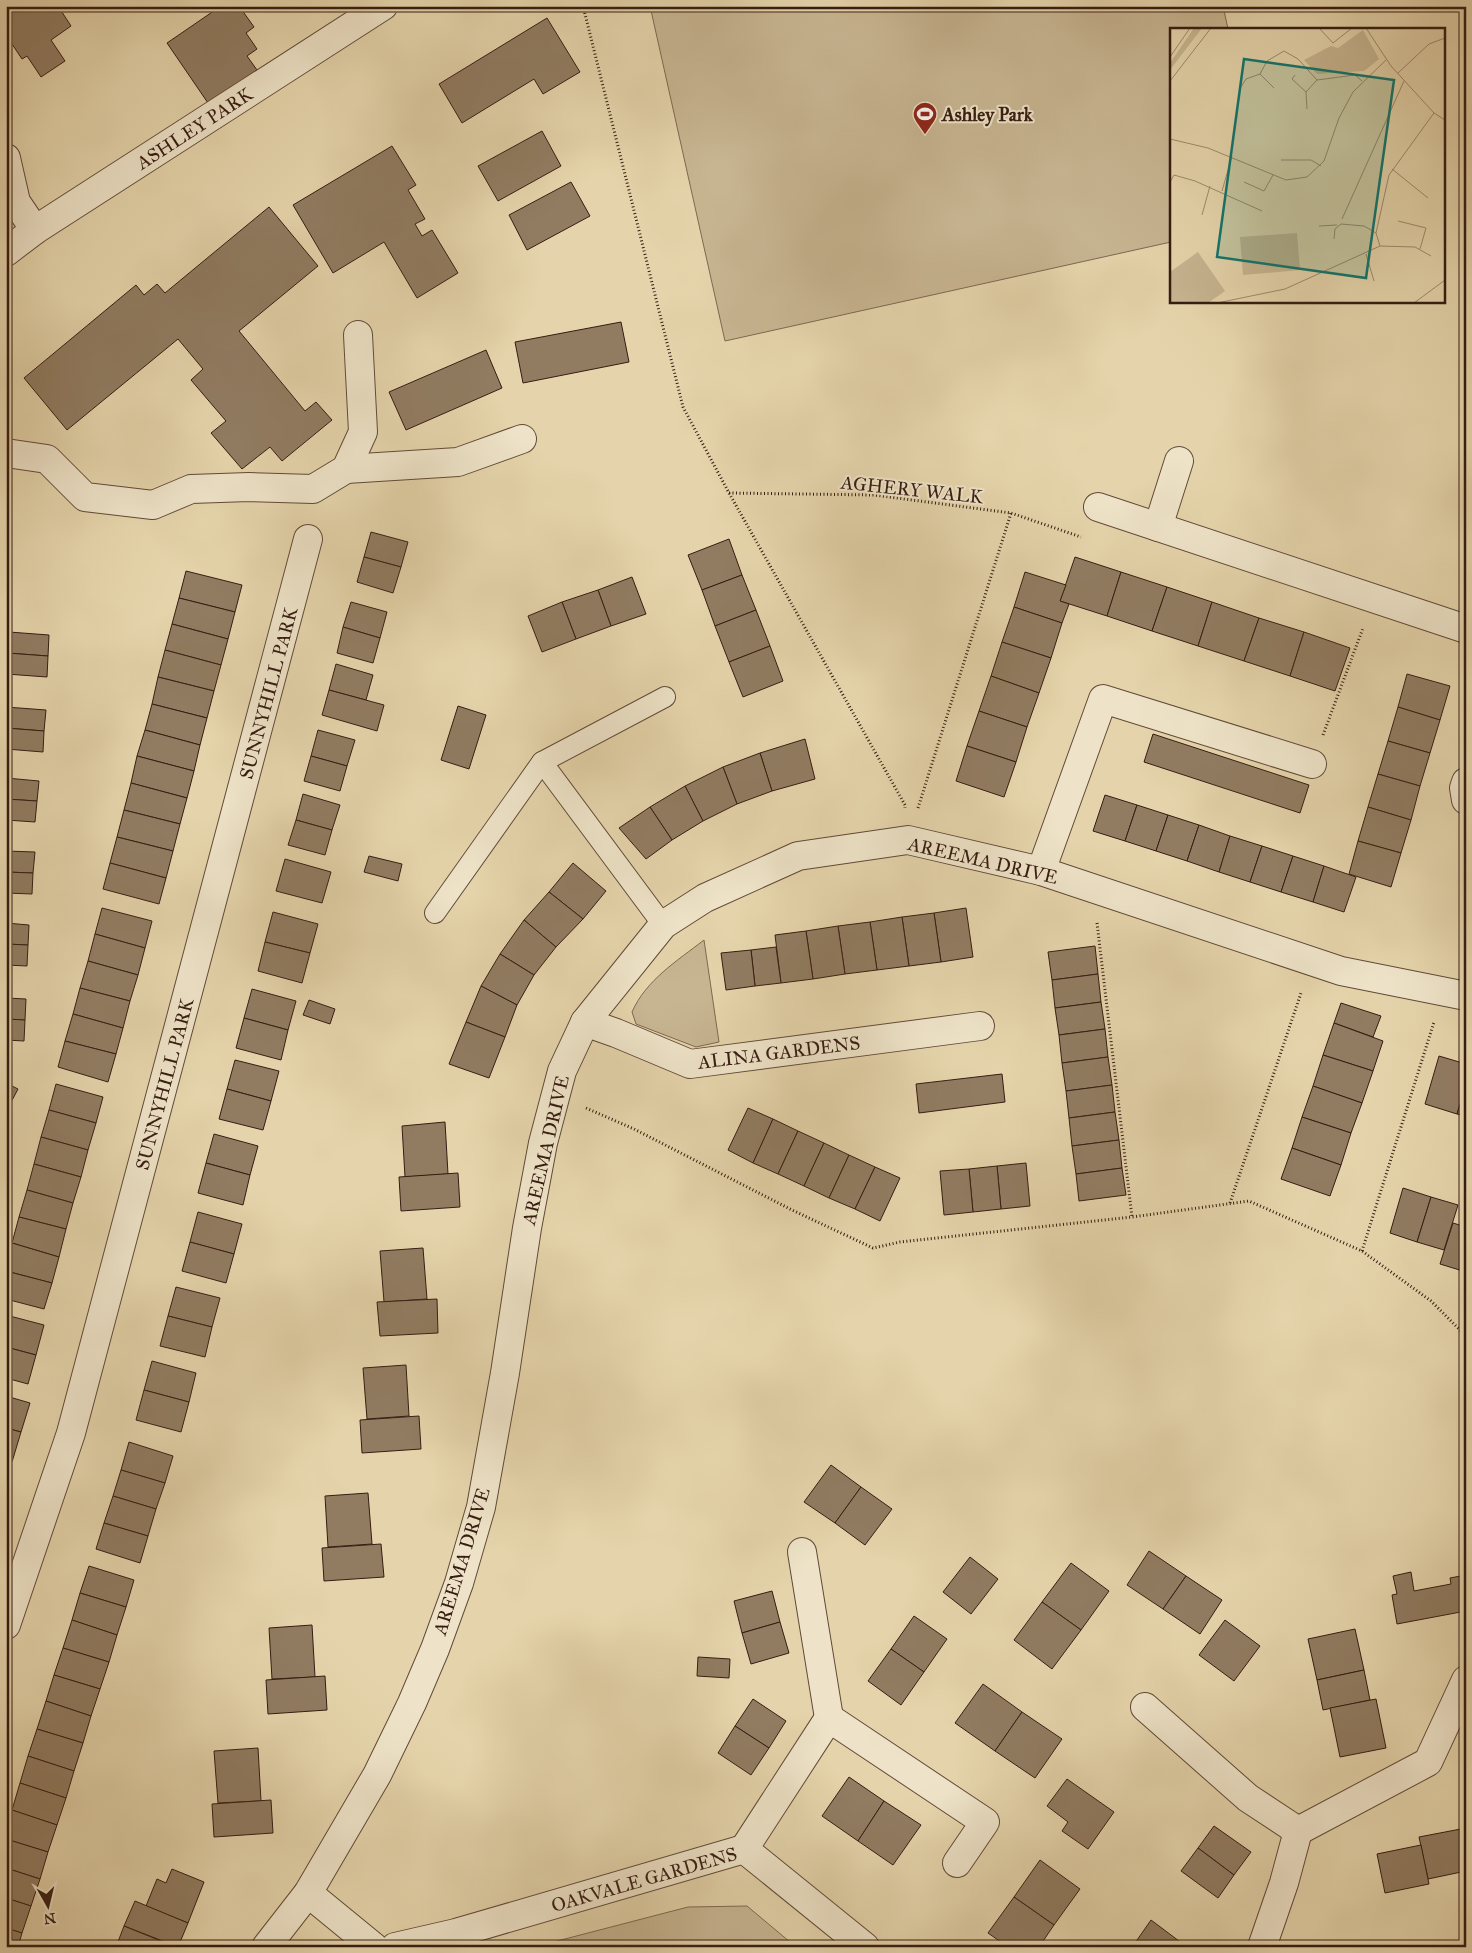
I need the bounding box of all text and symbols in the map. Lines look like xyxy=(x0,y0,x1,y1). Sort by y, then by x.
inset map xyxy=(1170,28,1444,302)
street label: ASHLEY PARK xyxy=(131,82,257,175)
sports icon: Ashley Park xyxy=(912,101,938,135)
place label: Ashley Park xyxy=(940,103,1034,127)
street label: AGHERY WALK xyxy=(839,470,985,508)
street label: SUNNYHILL PARK xyxy=(234,604,303,782)
street label: AREEMA DRIVE xyxy=(905,832,1060,889)
street label: SUNNYHILL PARK xyxy=(130,995,199,1173)
street label: ALINA GARDENS xyxy=(696,1031,862,1074)
street label: AREEMA DRIVE xyxy=(517,1073,574,1228)
street label: AREEMA DRIVE xyxy=(428,1484,495,1639)
street label: OAKVALE GARDENS xyxy=(549,1842,740,1917)
north arrow xyxy=(22,1880,72,1930)
text: N xyxy=(43,1909,57,1928)

